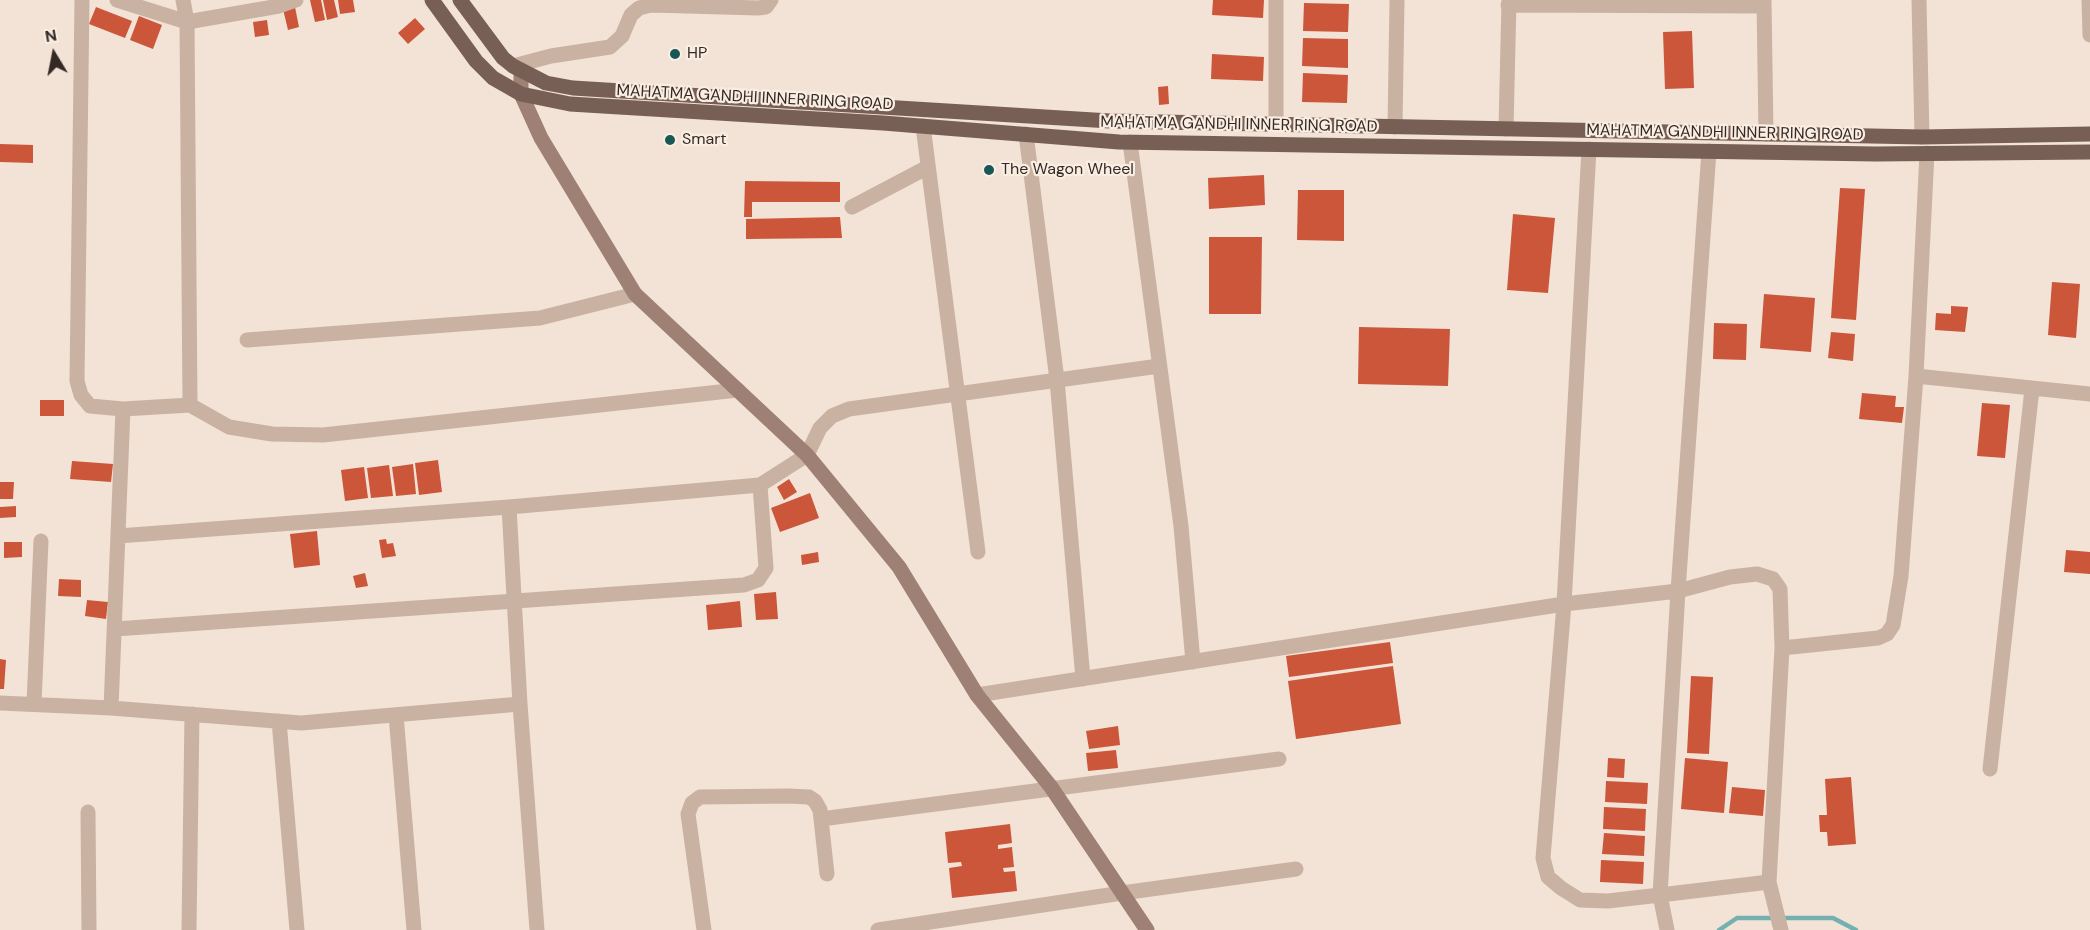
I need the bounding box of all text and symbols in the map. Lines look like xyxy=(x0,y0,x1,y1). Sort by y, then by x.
north arrow xyxy=(24,24,84,84)
text: N xyxy=(43,24,58,47)
place label: HP xyxy=(687,44,707,64)
marker: HP xyxy=(668,47,682,61)
street label: MAHATMA GANDHI INNER RING ROAD xyxy=(616,81,894,115)
street label: MAHATMA GANDHI INNER RING ROAD xyxy=(1100,113,1378,137)
street label: MAHATMA GANDHI INNER RING ROAD xyxy=(1586,121,1864,145)
place label: Smart xyxy=(682,130,726,150)
marker: Smart xyxy=(663,133,677,147)
place label: The Wagon Wheel xyxy=(1001,160,1134,180)
marker: The Wagon Wheel xyxy=(982,163,996,177)

